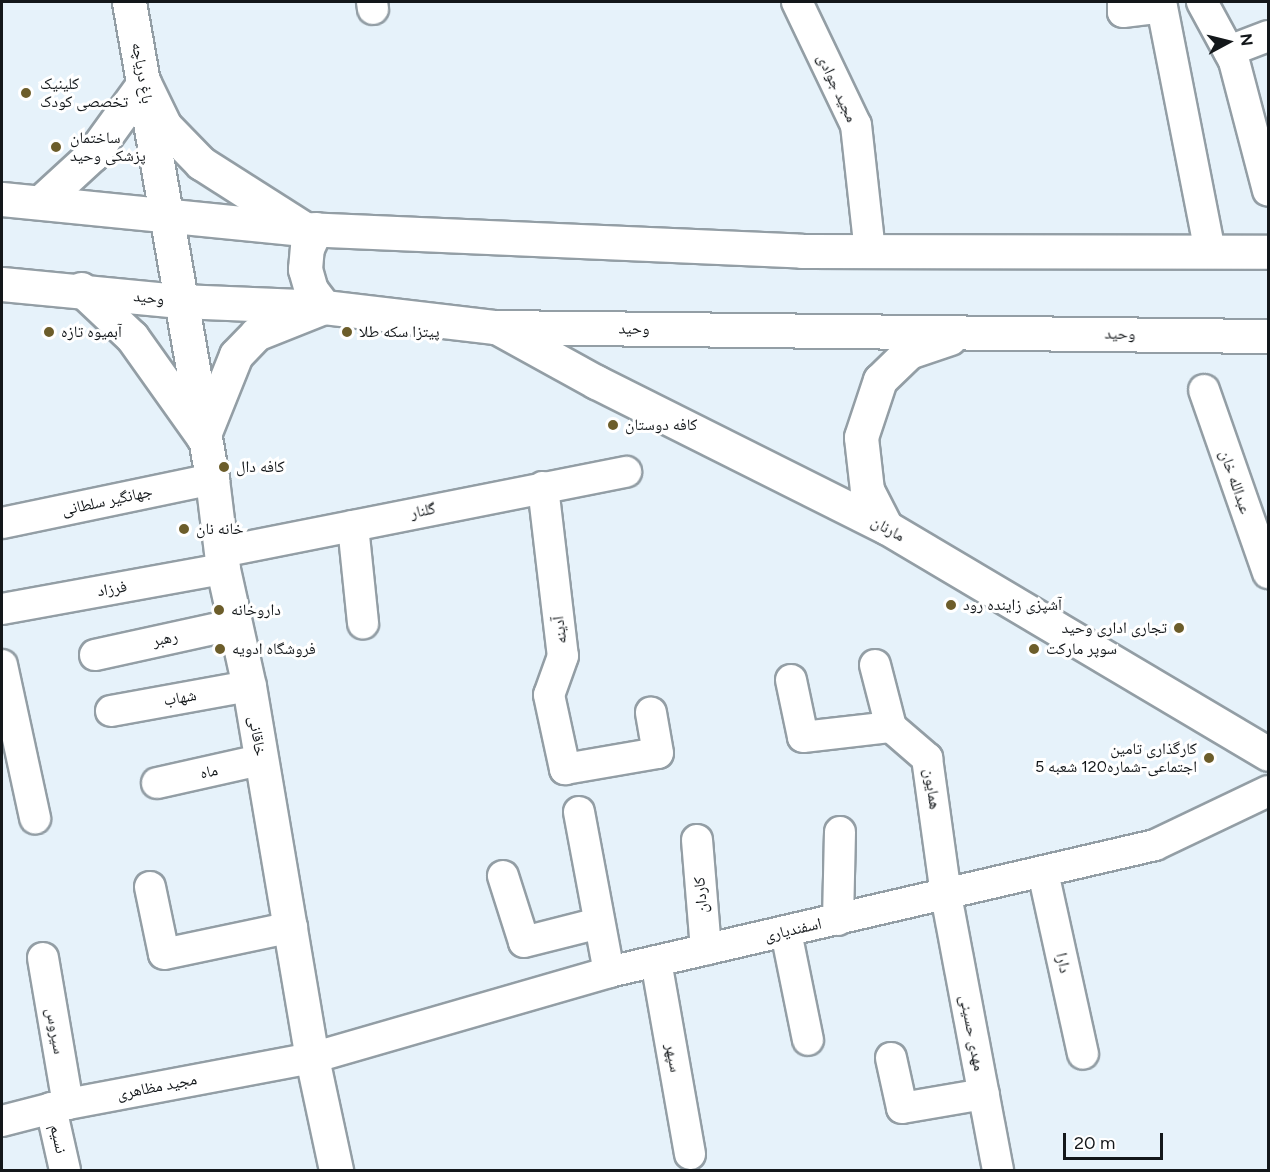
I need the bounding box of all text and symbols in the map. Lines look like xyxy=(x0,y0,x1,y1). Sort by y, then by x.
north arrow xyxy=(1198,12,1258,72)
text: N xyxy=(1236,32,1257,47)
street label: باغ دریاچه xyxy=(127,41,157,105)
street label: مجید جوادی xyxy=(813,51,861,125)
place label: کلینیک تخصصی کودک xyxy=(40,74,128,112)
marker: کلینیک تخصصی کودک xyxy=(17,84,35,102)
place label: ساختمان پزشکی وحید xyxy=(70,128,146,166)
marker: ساختمان پزشکی وحید xyxy=(47,138,65,156)
street label: وحید xyxy=(132,287,166,309)
street label: وحید xyxy=(618,319,650,339)
place label: آبمیوه تازه xyxy=(61,322,122,342)
place label: پیتزا سکه طلا xyxy=(359,322,440,342)
street label: وحید xyxy=(1104,324,1136,344)
marker: آبمیوه تازه xyxy=(42,325,56,339)
marker: پیتزا سکه طلا xyxy=(340,325,354,339)
place label: کافه دوستان xyxy=(625,415,697,435)
marker: کافه دوستان xyxy=(606,418,620,432)
street label: عبدالله خان xyxy=(1215,448,1255,516)
place label: کافه دال xyxy=(236,457,285,477)
marker: کافه دال xyxy=(217,460,231,474)
street label: جهانگیر سلطانی xyxy=(60,482,154,520)
street label: گلنار xyxy=(409,499,437,523)
street label: مارنان xyxy=(868,512,908,546)
place label: خانه نان xyxy=(196,519,244,539)
marker: خانه نان xyxy=(177,522,191,536)
street label: فرزاد xyxy=(96,577,128,601)
place label: آشپزی زاینده رود xyxy=(963,595,1062,615)
marker: آشپزی زاینده رود xyxy=(944,598,958,612)
place label: داروخانه xyxy=(231,600,281,620)
marker: داروخانه xyxy=(212,603,226,617)
street label: آدینه xyxy=(549,615,571,645)
place label: تجاری اداری وحید xyxy=(1062,618,1167,638)
marker: تجاری اداری وحید xyxy=(1172,621,1186,635)
street label: رهبر xyxy=(150,627,180,651)
place label: فروشگاه ادویه xyxy=(232,639,316,659)
place label: سوپر مارکت xyxy=(1046,639,1117,659)
marker: فروشگاه ادویه xyxy=(213,642,227,656)
marker: سوپر مارکت xyxy=(1027,642,1041,656)
street label: شهاب xyxy=(162,686,198,710)
street label: خاقانی xyxy=(244,715,270,757)
place label: کارگذاری تامین اجتماعی-شماره120 شعبه 5 xyxy=(1035,739,1197,777)
marker: کارگذاری تامین اجتماعی-شماره120 شعبه 5 xyxy=(1202,751,1216,765)
street label: ماه xyxy=(198,761,220,783)
street label: همایون xyxy=(920,767,944,811)
street label: کاردان xyxy=(690,876,712,914)
street label: اسفندیاری xyxy=(762,914,824,946)
street label: دارا xyxy=(1051,951,1075,975)
street label: مهدی حسینی xyxy=(955,993,989,1073)
street label: سیروس xyxy=(42,1006,68,1056)
street label: سپهر xyxy=(661,1042,685,1074)
street label: مجید مظاهری xyxy=(115,1070,199,1104)
scale bar xyxy=(1066,1121,1166,1159)
street label: نسیم xyxy=(46,1123,70,1155)
text: 20 m xyxy=(1074,1132,1115,1154)

